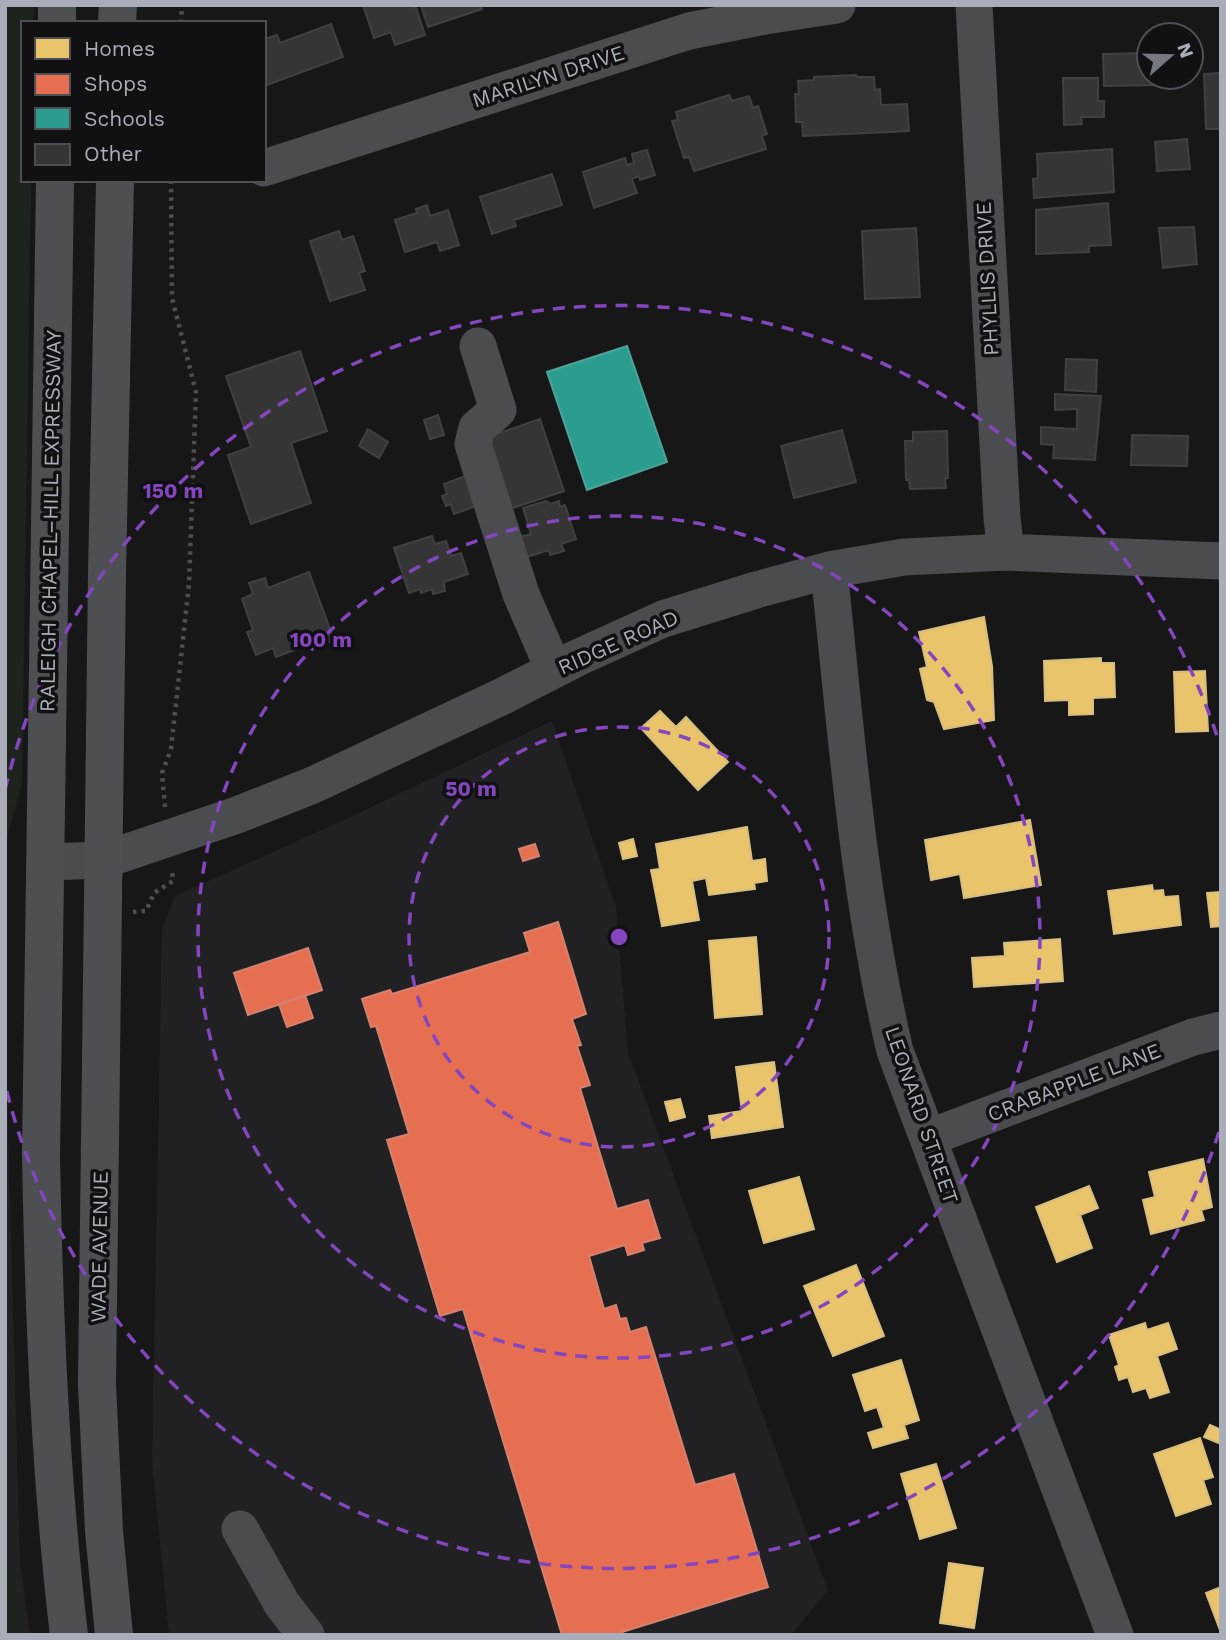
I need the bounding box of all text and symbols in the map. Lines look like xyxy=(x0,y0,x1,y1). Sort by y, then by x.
legend xyxy=(21,21,266,182)
north arrow xyxy=(1135,21,1205,91)
text: Homes xyxy=(84,36,155,61)
street label: MARILYN DRIVE xyxy=(469,40,627,112)
text: N xyxy=(1172,40,1199,61)
text: Shops xyxy=(84,71,147,96)
text: Schools xyxy=(84,106,165,131)
text: Other xyxy=(84,141,143,166)
street label: PHYLLIS DRIVE xyxy=(970,201,1004,357)
street label: RALEIGH CHAPEL–HILL EXPRESSWAY xyxy=(34,330,66,712)
text: 150 m xyxy=(143,478,203,503)
street label: RIDGE ROAD xyxy=(554,604,682,680)
text: 100 m xyxy=(290,627,352,652)
text: 50 m xyxy=(445,776,497,801)
centre of rings xyxy=(607,925,631,949)
street label: LEONARD STREET xyxy=(880,1023,964,1207)
street label: CRABAPPLE LANE xyxy=(984,1037,1164,1127)
street label: WADE AVENUE xyxy=(85,1171,113,1323)

